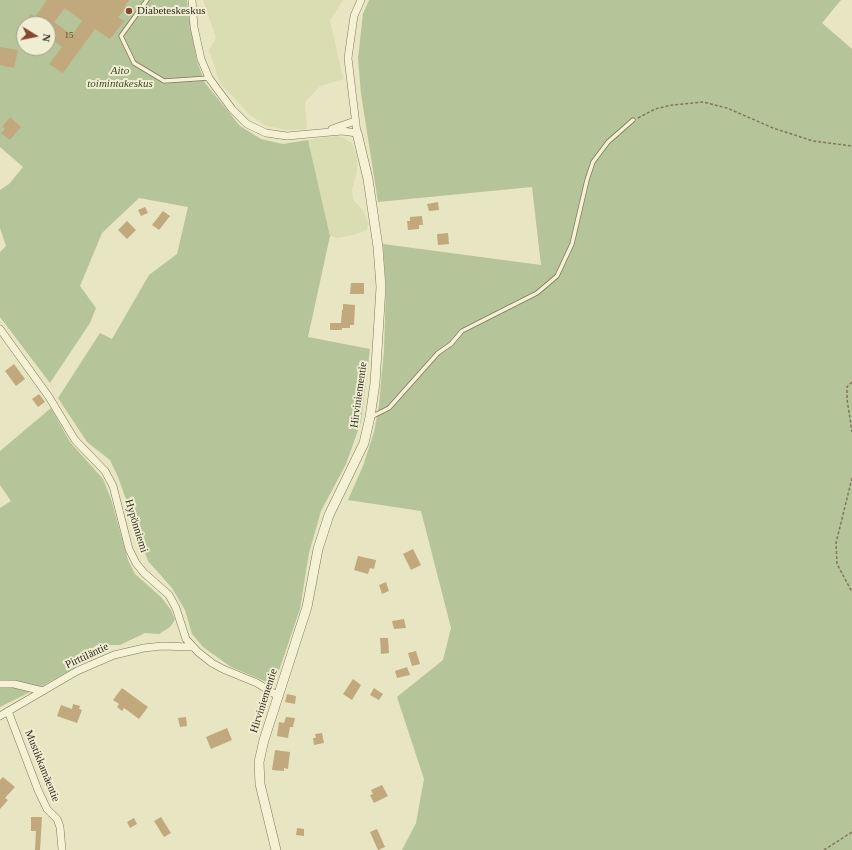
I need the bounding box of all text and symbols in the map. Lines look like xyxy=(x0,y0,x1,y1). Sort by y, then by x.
place label: Diabeteskeskus xyxy=(137,4,205,18)
marker: Diabeteskeskus xyxy=(124,6,134,16)
north arrow xyxy=(16,16,56,56)
house number: 15 xyxy=(64,31,74,41)
text: N xyxy=(40,33,53,43)
park label: Aito toimintakeskus xyxy=(87,64,153,90)
street label: Hirviniementie xyxy=(348,361,370,429)
street label: Hypönniemi xyxy=(122,498,150,554)
street label: Pirttiläntie xyxy=(63,640,111,672)
street label: Hirviniementie xyxy=(247,667,281,735)
street label: Mustikkamäentie xyxy=(22,728,62,804)

